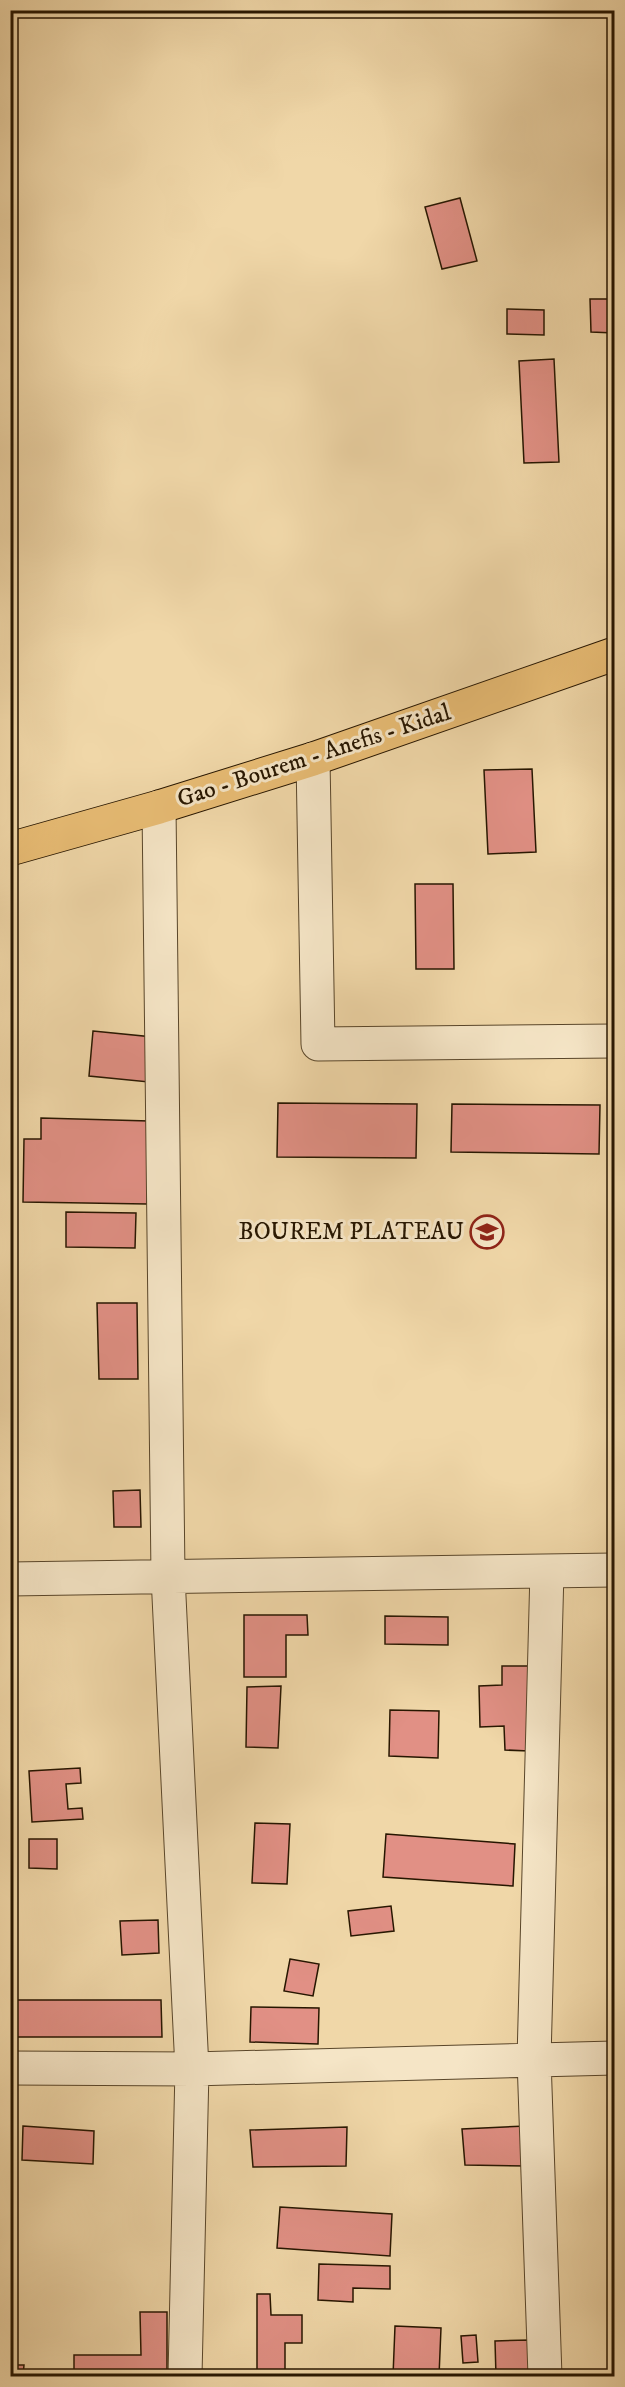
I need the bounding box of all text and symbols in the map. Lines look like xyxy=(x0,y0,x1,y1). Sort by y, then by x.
street label: Gao - Bourem - Anefis - Kidal xyxy=(173,697,455,814)
school or university icon: BOUREM PLATEAU xyxy=(469,1214,505,1250)
place label: BOUREM PLATEAU xyxy=(239,1217,464,1247)

